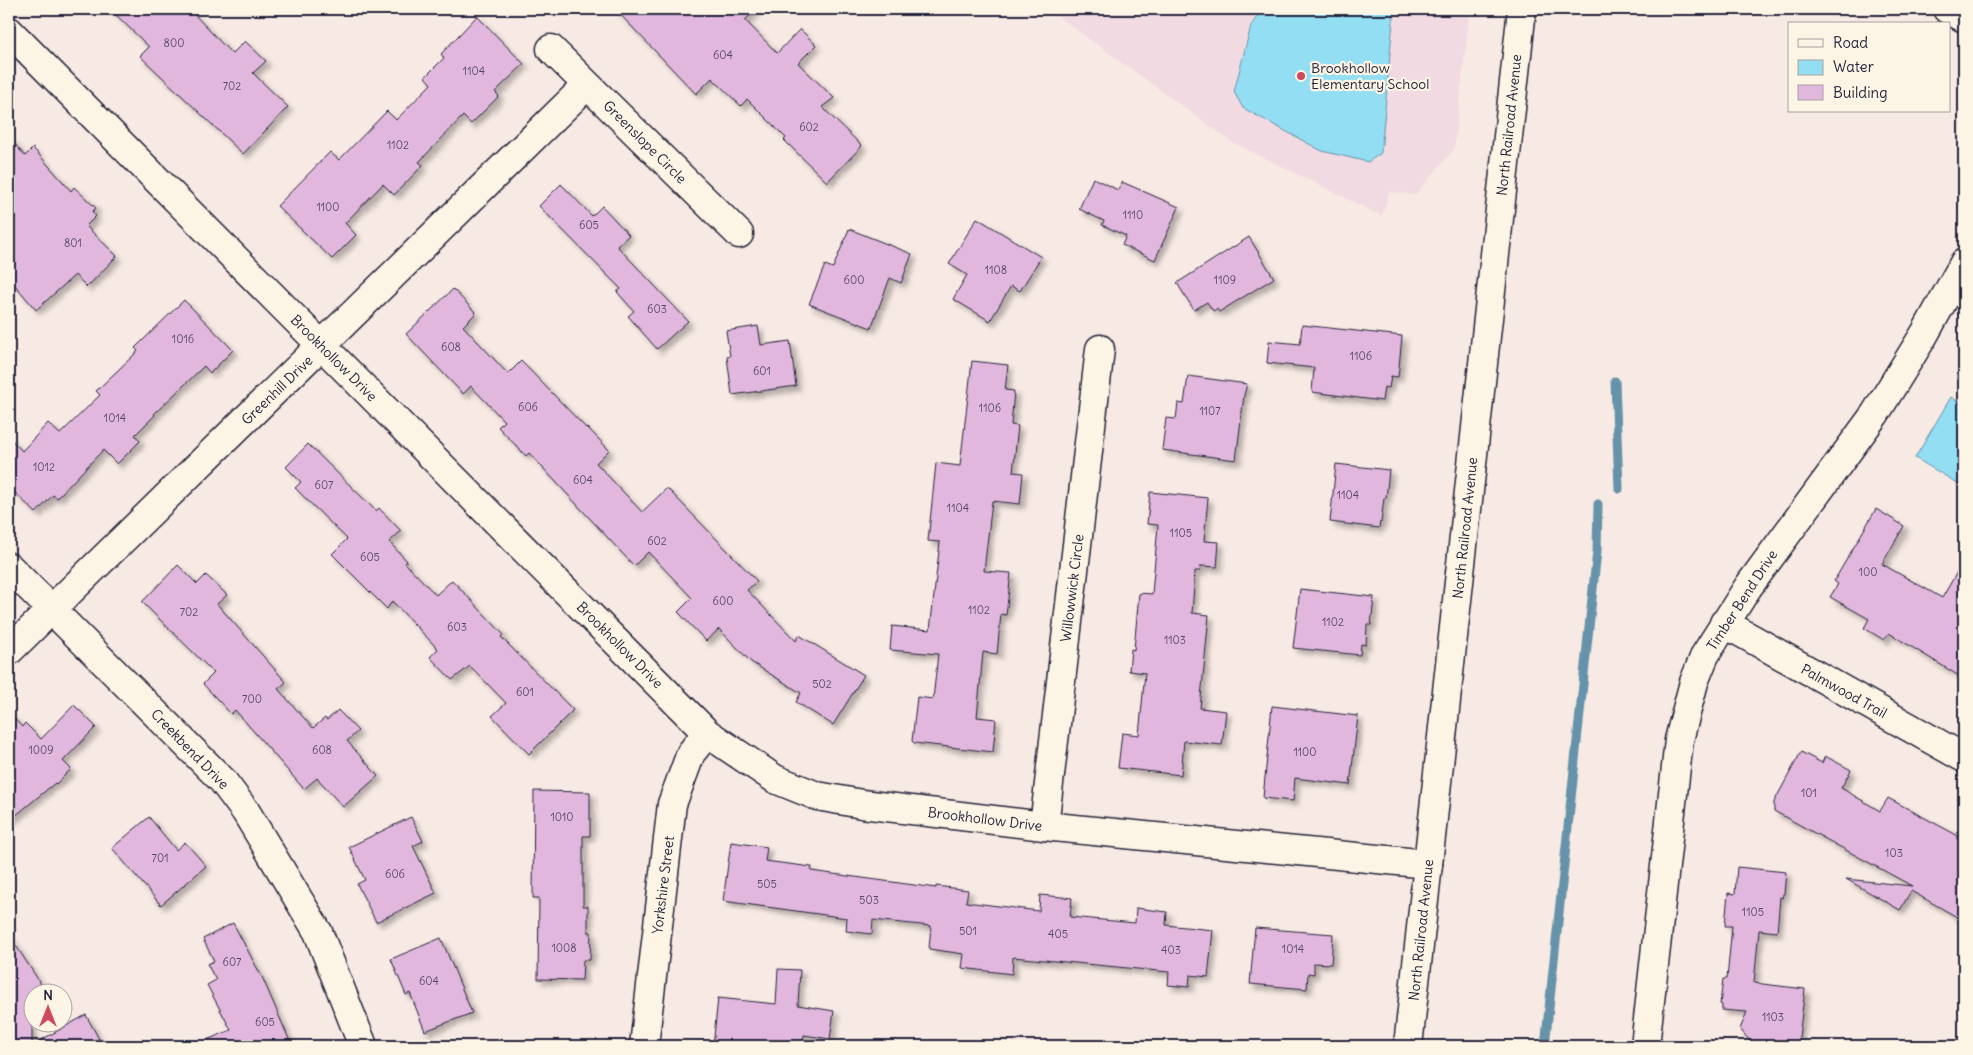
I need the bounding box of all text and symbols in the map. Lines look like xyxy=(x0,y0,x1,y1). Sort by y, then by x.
legend xyxy=(1788,22,1950,112)
text: Road xyxy=(1833,33,1868,52)
house number: 800 xyxy=(164,36,184,50)
house number: 604 xyxy=(713,48,733,62)
street label: North Railroad Avenue xyxy=(1493,53,1525,197)
text: Water xyxy=(1833,57,1874,76)
place label: Brookhollow Elementary School xyxy=(1311,59,1429,93)
house number: 1104 xyxy=(463,64,485,78)
marker: Brookhollow Elementary School xyxy=(1295,70,1307,82)
house number: 702 xyxy=(223,79,241,93)
text: Building xyxy=(1833,83,1888,102)
street label: Greenslope Circle xyxy=(600,97,690,187)
house number: 602 xyxy=(799,120,819,134)
house number: 1102 xyxy=(387,138,409,152)
house number: 1100 xyxy=(316,200,340,214)
house number: 1110 xyxy=(1123,208,1143,222)
house number: 605 xyxy=(579,218,599,232)
house number: 801 xyxy=(64,236,82,250)
house number: 1108 xyxy=(985,263,1007,277)
house number: 600 xyxy=(844,273,864,287)
house number: 1109 xyxy=(1214,273,1236,287)
house number: 603 xyxy=(647,302,667,316)
street label: Brookhollow Drive xyxy=(287,311,381,405)
house number: 1016 xyxy=(172,332,194,346)
house number: 608 xyxy=(441,340,461,354)
house number: 1106 xyxy=(1350,349,1372,363)
street label: Greenhill Drive xyxy=(237,351,317,429)
house number: 601 xyxy=(753,364,771,378)
house number: 606 xyxy=(518,400,538,414)
house number: 1106 xyxy=(979,401,1001,415)
house number: 1107 xyxy=(1199,404,1221,418)
house number: 1014 xyxy=(104,411,126,425)
street label: North Railroad Avenue xyxy=(1449,456,1481,600)
house number: 1012 xyxy=(33,460,55,474)
house number: 604 xyxy=(573,473,593,487)
house number: 607 xyxy=(315,478,334,492)
house number: 1104 xyxy=(1337,488,1359,502)
house number: 1104 xyxy=(947,501,969,515)
house number: 1105 xyxy=(1170,526,1192,540)
street label: Willowwick Circle xyxy=(1056,533,1088,643)
house number: 602 xyxy=(647,534,667,548)
street label: Timber Bend Drive xyxy=(1703,546,1781,654)
house number: 605 xyxy=(360,550,380,564)
house number: 100 xyxy=(1859,565,1877,579)
house number: 600 xyxy=(713,594,733,608)
street label: Brookhollow Drive xyxy=(573,598,667,692)
house number: 1102 xyxy=(968,603,990,617)
house number: 702 xyxy=(180,605,198,619)
house number: 1102 xyxy=(1322,615,1344,629)
house number: 603 xyxy=(447,620,467,634)
house number: 1103 xyxy=(1164,633,1186,647)
street label: Palmwood Trail xyxy=(1798,660,1890,722)
house number: 502 xyxy=(812,677,832,691)
house number: 601 xyxy=(516,685,534,699)
house number: 700 xyxy=(242,692,262,706)
street label: Creekbend Drive xyxy=(147,705,233,793)
house number: 1009 xyxy=(28,743,54,757)
house number: 608 xyxy=(312,743,332,757)
house number: 1100 xyxy=(1293,745,1317,759)
house number: 101 xyxy=(1801,786,1817,800)
street label: Brookhollow Drive xyxy=(927,803,1043,835)
house number: 1010 xyxy=(550,810,574,824)
street label: Yorkshire Street xyxy=(648,835,678,935)
house number: 103 xyxy=(1885,846,1903,860)
house number: 701 xyxy=(152,851,169,865)
street label: North Railroad Avenue xyxy=(1405,858,1437,1002)
house number: 606 xyxy=(385,867,405,881)
house number: 505 xyxy=(757,877,777,891)
house number: 503 xyxy=(859,893,879,907)
house number: 1105 xyxy=(1742,905,1764,919)
house number: 501 xyxy=(959,924,977,938)
house number: 405 xyxy=(1048,927,1068,941)
house number: 1008 xyxy=(551,941,577,955)
house number: 1014 xyxy=(1282,942,1304,956)
house number: 403 xyxy=(1161,943,1181,957)
house number: 607 xyxy=(223,955,242,969)
house number: 604 xyxy=(419,974,439,988)
north arrow xyxy=(22,982,72,1032)
text: N xyxy=(43,986,53,1004)
house number: 1103 xyxy=(1762,1010,1784,1024)
house number: 605 xyxy=(255,1015,275,1029)

